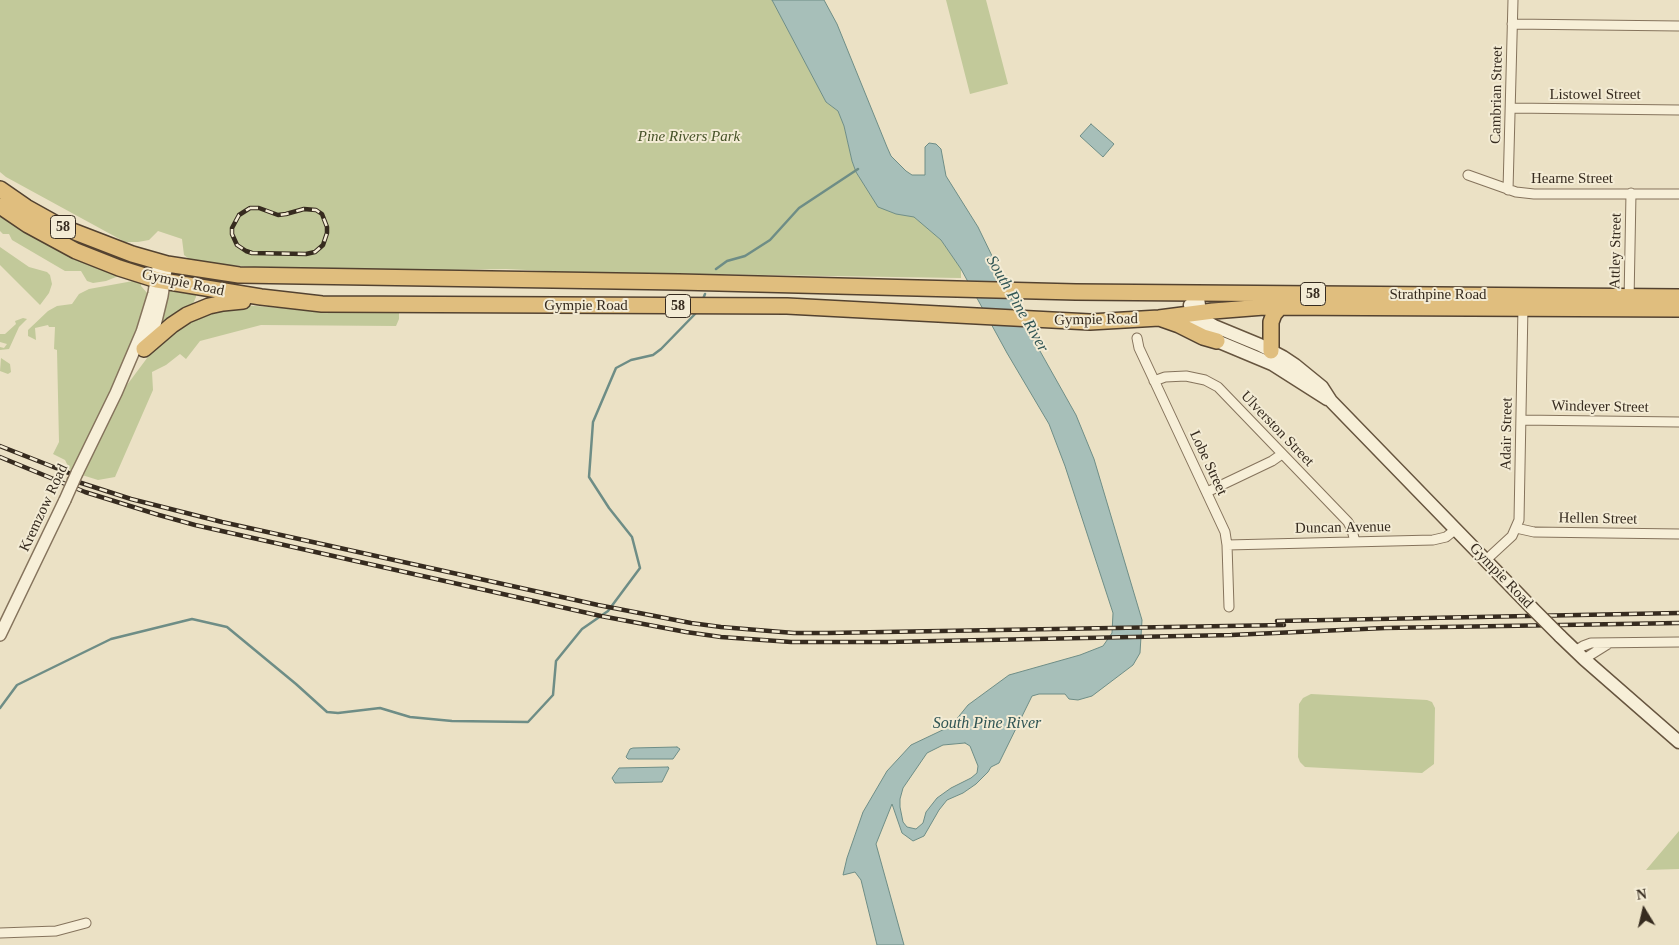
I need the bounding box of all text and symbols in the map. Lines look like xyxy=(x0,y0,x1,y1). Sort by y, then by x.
street label: Cambrian Street xyxy=(1487,46,1507,144)
street label: Listowel Street xyxy=(1549,86,1641,104)
park label: Pine Rivers Park xyxy=(638,128,740,146)
street label: Hearne Street xyxy=(1531,170,1613,188)
street label: Attley Street xyxy=(1606,213,1626,289)
road number: 58 xyxy=(50,216,76,238)
water label: South Pine River xyxy=(982,252,1052,356)
street label: Gympie Road xyxy=(140,265,226,301)
road number: 58 xyxy=(1300,282,1326,306)
street label: Strathpine Road xyxy=(1389,286,1487,304)
road number: 58 xyxy=(666,294,690,318)
street label: Gympie Road xyxy=(544,297,628,315)
street label: Gympie Road xyxy=(1054,310,1138,330)
street label: Ulverston Street xyxy=(1237,388,1317,470)
street label: Adair Street xyxy=(1497,397,1517,471)
street label: Windeyer Street xyxy=(1551,397,1649,417)
street label: Lobe Street xyxy=(1185,428,1231,498)
street label: Kremzow Road xyxy=(16,461,72,555)
street label: Hellen Street xyxy=(1558,509,1638,529)
street label: Duncan Avenue xyxy=(1295,518,1391,538)
street label: Gympie Road xyxy=(1465,540,1537,612)
water label: South Pine River xyxy=(933,714,1041,734)
north arrow xyxy=(1619,885,1669,935)
text: N xyxy=(1635,886,1648,903)

